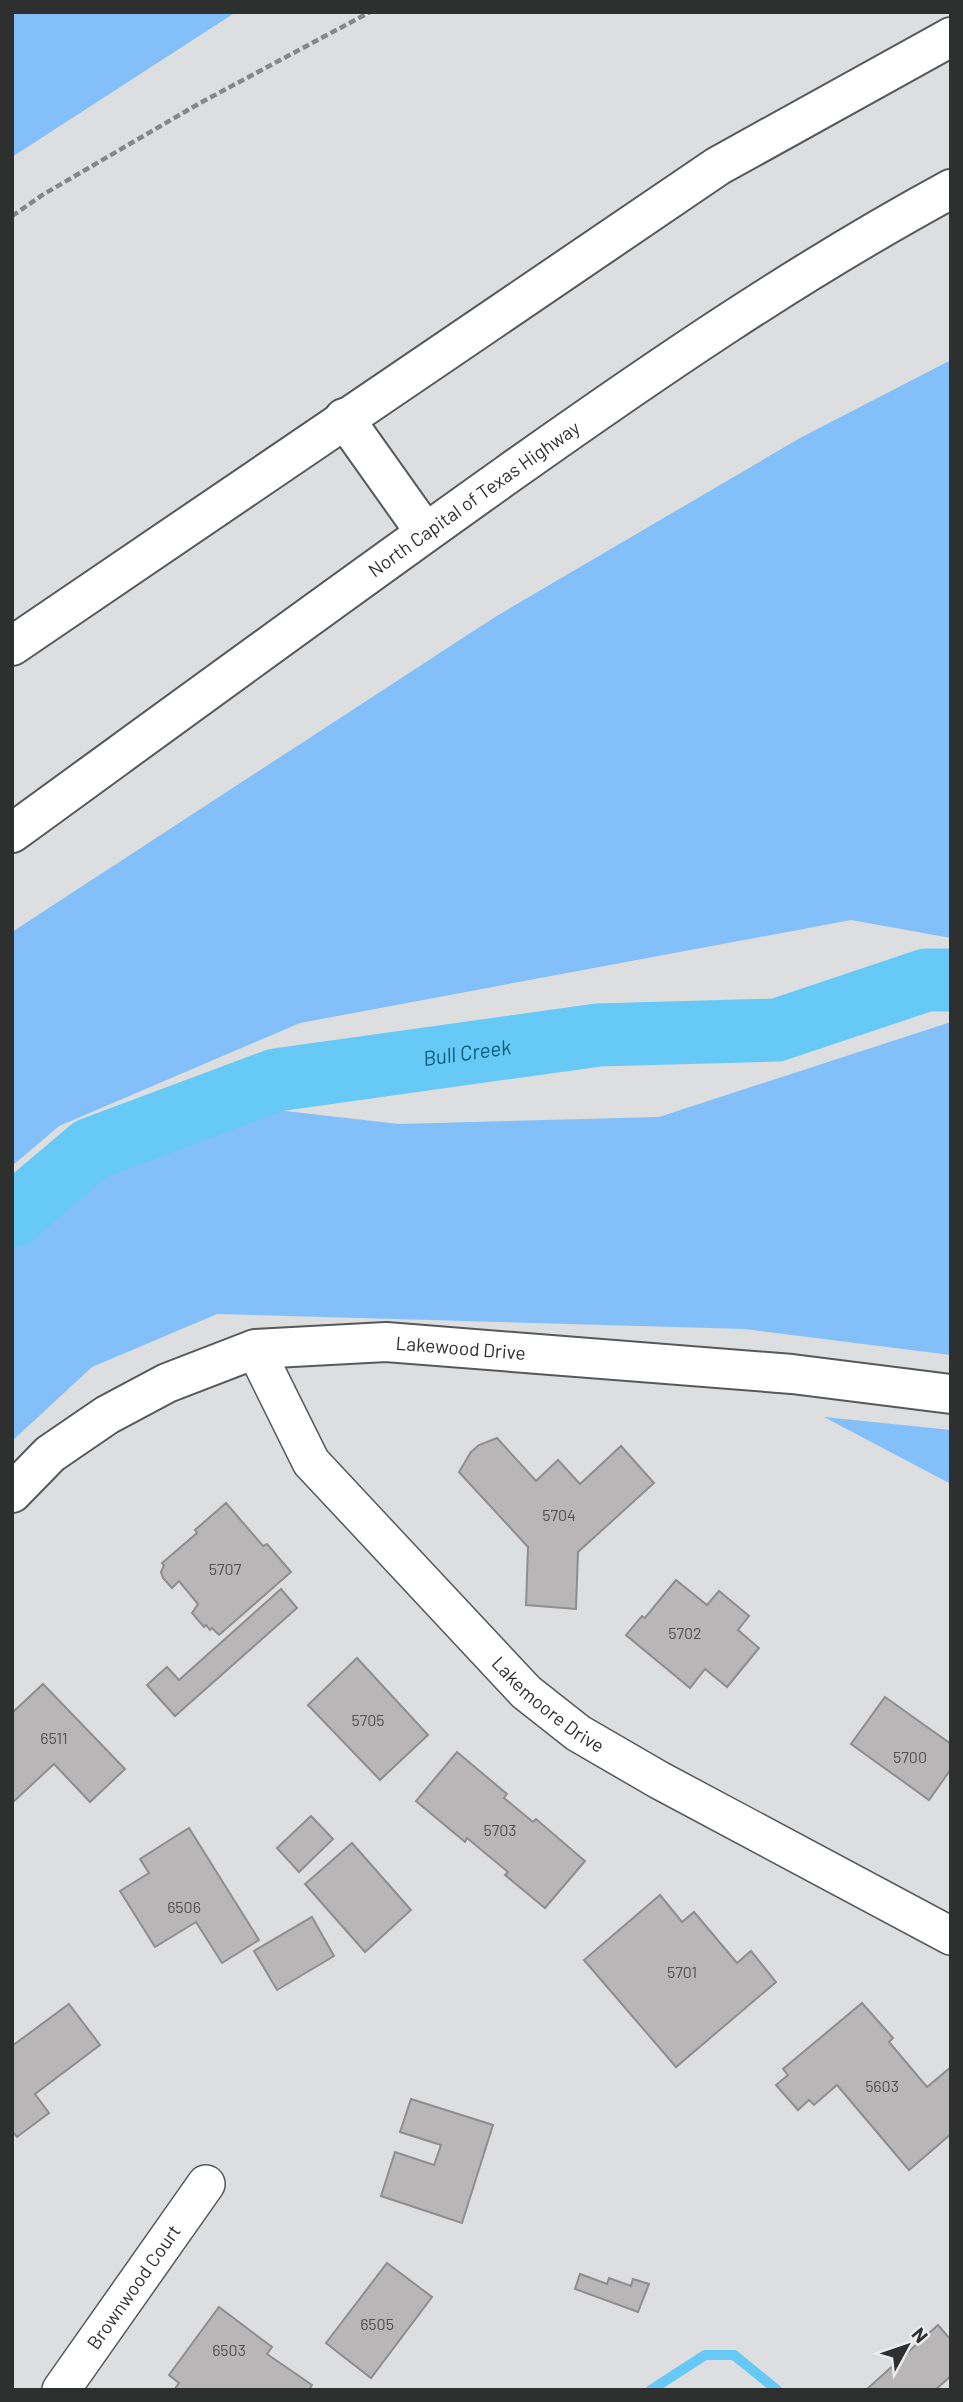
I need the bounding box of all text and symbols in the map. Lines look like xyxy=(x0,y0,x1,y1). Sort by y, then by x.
street label: North Capital of Texas Highway xyxy=(363,415,584,582)
water label: Bull Creek xyxy=(421,1033,513,1070)
street label: Lakewood Drive xyxy=(395,1331,527,1364)
house number: 5704 xyxy=(542,1505,576,1524)
house number: 5707 xyxy=(209,1559,242,1578)
house number: 5702 xyxy=(668,1623,702,1642)
street label: Lakemoore Drive xyxy=(488,1651,609,1757)
house number: 5705 xyxy=(351,1710,385,1729)
house number: 6511 xyxy=(40,1728,68,1747)
house number: 5700 xyxy=(893,1747,927,1766)
house number: 5703 xyxy=(483,1820,517,1839)
house number: 6506 xyxy=(167,1897,201,1916)
house number: 5701 xyxy=(667,1962,697,1981)
house number: 5603 xyxy=(865,2076,899,2095)
street label: Brownwood Court xyxy=(81,2220,185,2353)
north arrow xyxy=(872,2311,942,2381)
house number: 6505 xyxy=(360,2314,394,2333)
text: N xyxy=(908,2323,933,2347)
house number: 6503 xyxy=(212,2340,246,2359)

